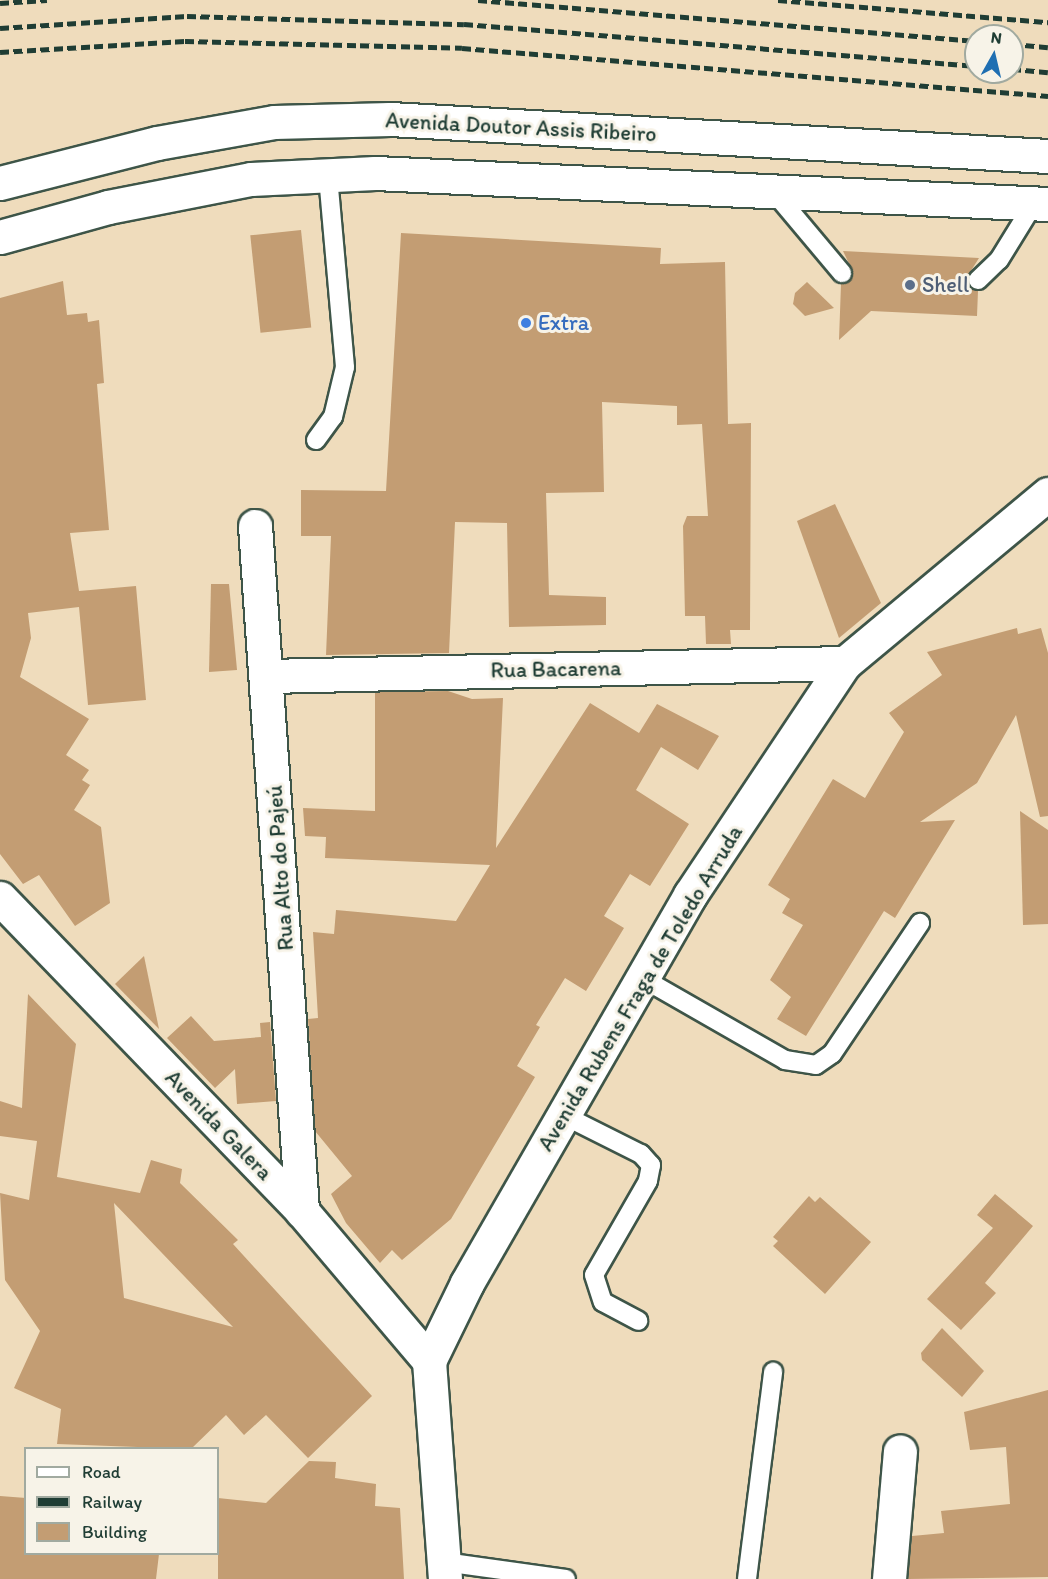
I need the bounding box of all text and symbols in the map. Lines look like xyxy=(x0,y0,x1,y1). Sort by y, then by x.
north arrow xyxy=(964,24,1024,84)
text: N xyxy=(990,28,1003,48)
street label: Avenida Doutor Assis Ribeiro xyxy=(385,107,657,147)
place label: Shell xyxy=(922,272,969,298)
marker: Shell xyxy=(903,278,917,292)
place label: Extra xyxy=(538,310,589,336)
marker: Extra xyxy=(519,316,533,330)
street label: Rua Bacarena xyxy=(490,655,622,683)
street label: Rua Alto do Pajeú xyxy=(261,784,299,952)
street label: Avenida Rubens Fraga de Toledo Arruda xyxy=(533,822,747,1154)
street label: Avenida Galera xyxy=(160,1064,278,1186)
legend xyxy=(24,1447,219,1555)
text: Road xyxy=(82,1461,121,1483)
text: Railway xyxy=(82,1491,142,1513)
text: Building xyxy=(82,1521,147,1543)

